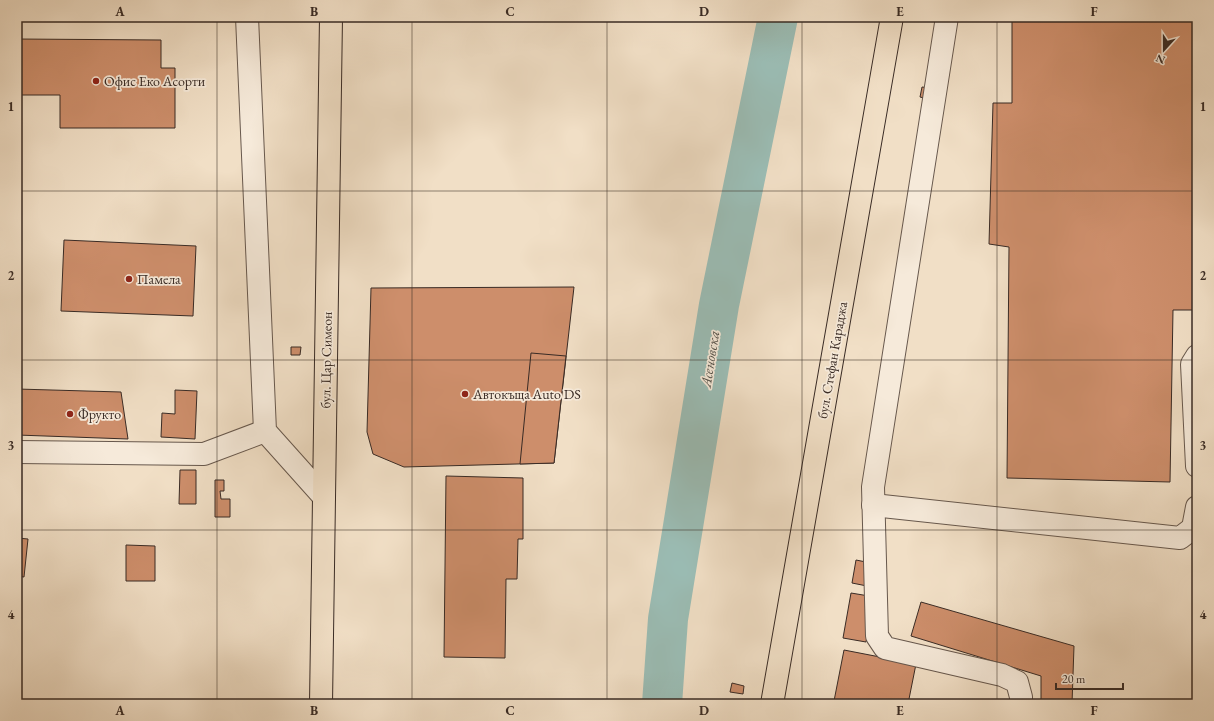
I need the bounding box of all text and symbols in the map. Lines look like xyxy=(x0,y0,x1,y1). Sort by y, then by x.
text: A xyxy=(114,3,125,20)
text: B xyxy=(310,3,318,20)
text: C xyxy=(505,3,515,20)
text: D xyxy=(699,3,709,20)
text: E xyxy=(896,3,904,20)
text: F xyxy=(1090,3,1098,20)
north arrow xyxy=(1144,30,1184,70)
text: N xyxy=(1154,51,1167,67)
place label: Офис Еко Асорти xyxy=(104,72,206,90)
marker: Офис Еко Асорти xyxy=(91,76,101,86)
text: 1 xyxy=(8,98,15,115)
text: 1 xyxy=(1200,98,1207,115)
text: 2 xyxy=(8,267,15,284)
text: 2 xyxy=(1200,267,1207,284)
place label: Памела xyxy=(137,270,181,288)
marker: Памела xyxy=(124,274,134,284)
street label: бул. Стефан Караджа xyxy=(813,300,851,420)
street label: бул. Цар Симеон xyxy=(316,311,336,409)
water label: Асеновска xyxy=(695,329,723,390)
place label: Автокъща Auto DS xyxy=(472,385,581,403)
marker: Автокъща Auto DS xyxy=(460,389,470,399)
place label: Фрукто xyxy=(78,405,121,423)
marker: Фрукто xyxy=(65,409,75,419)
text: 3 xyxy=(8,437,15,454)
text: 3 xyxy=(1200,437,1207,454)
text: 4 xyxy=(8,606,15,623)
text: 4 xyxy=(1200,606,1207,623)
scale bar xyxy=(1056,665,1123,691)
text: 20 m xyxy=(1062,671,1086,687)
text: A xyxy=(114,702,125,719)
text: B xyxy=(310,702,318,719)
text: C xyxy=(505,702,515,719)
text: D xyxy=(699,702,709,719)
text: E xyxy=(896,702,904,719)
text: F xyxy=(1090,702,1098,719)

